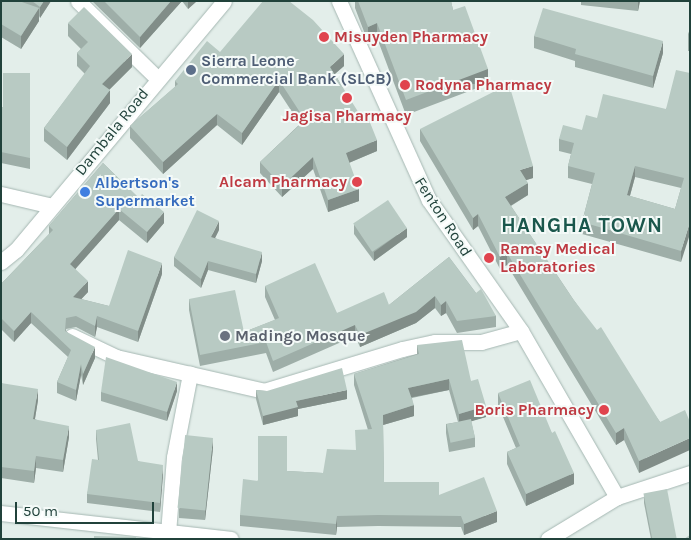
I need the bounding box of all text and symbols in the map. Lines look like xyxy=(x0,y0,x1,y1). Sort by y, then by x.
place label: Misuyden Pharmacy xyxy=(334,27,488,47)
marker: Misuyden Pharmacy xyxy=(318,31,330,43)
place label: Sierra Leone Commercial Bank (SLCB) xyxy=(201,51,392,89)
marker: Sierra Leone Commercial Bank (SLCB) xyxy=(185,64,197,76)
place label: Rodyna Pharmacy xyxy=(415,75,552,95)
marker: Rodyna Pharmacy xyxy=(399,79,411,91)
street label: Dambala Road xyxy=(71,85,153,179)
marker: Jagisa Pharmacy xyxy=(341,92,353,104)
place label: Jagisa Pharmacy xyxy=(283,106,411,126)
place label: Alcam Pharmacy xyxy=(219,172,347,192)
place label: Albertson's Supermarket xyxy=(95,173,195,211)
street label: Fenton Road xyxy=(410,174,476,260)
marker: Alcam Pharmacy xyxy=(351,176,363,188)
marker: Albertson's Supermarket xyxy=(79,186,91,198)
district label: HANGHA TOWN xyxy=(500,212,664,238)
place label: Ramsy Medical Laboratories xyxy=(500,239,615,277)
marker: Ramsy Medical Laboratories xyxy=(482,251,496,265)
place label: Madingo Mosque xyxy=(235,326,366,346)
marker: Madingo Mosque xyxy=(219,330,231,342)
place label: Boris Pharmacy xyxy=(475,400,594,420)
marker: Boris Pharmacy xyxy=(598,404,610,416)
scale bar xyxy=(18,492,156,524)
text: 50 m xyxy=(23,502,58,520)

